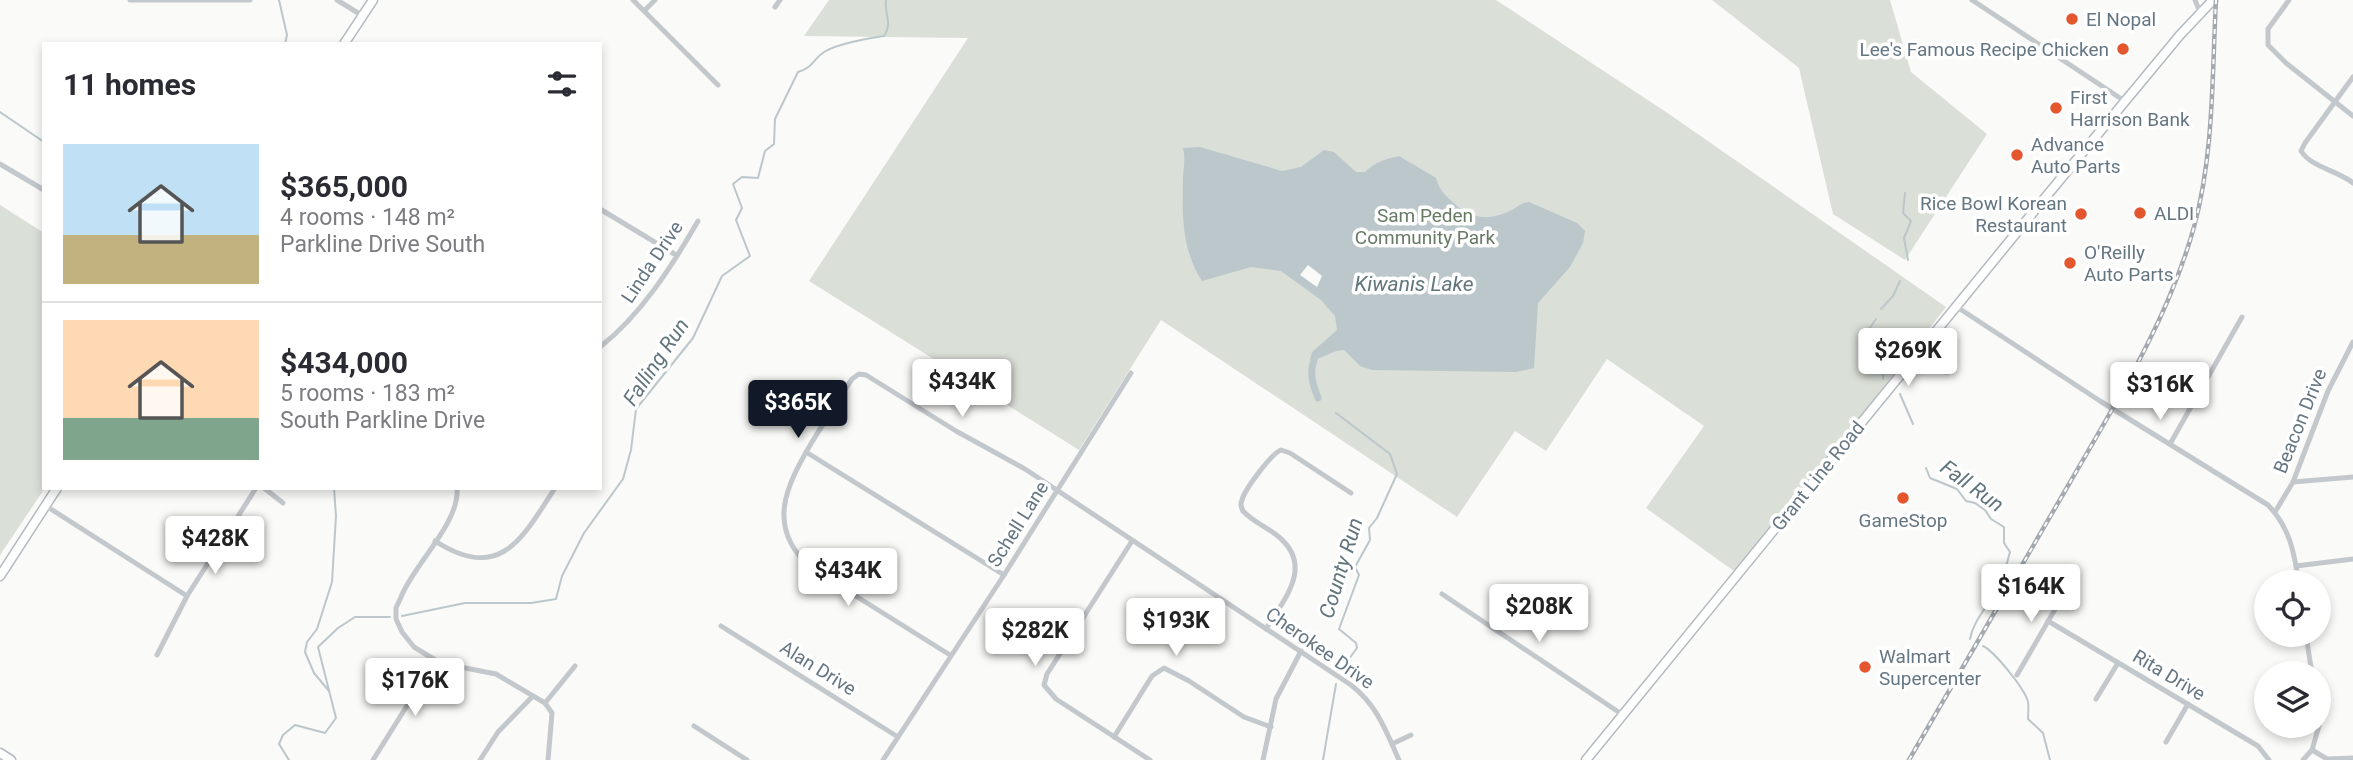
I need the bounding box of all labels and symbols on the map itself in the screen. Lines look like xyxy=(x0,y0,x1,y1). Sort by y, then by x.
place label: El Nopal xyxy=(2086,8,2156,31)
marker: El Nopal xyxy=(2064,11,2080,27)
place label: Lee's Famous Recipe Chicken xyxy=(1859,38,2109,61)
marker: Lee's Famous Recipe Chicken xyxy=(2115,41,2131,57)
place label: First Harrison Bank xyxy=(2070,86,2190,131)
marker: First Harrison Bank xyxy=(2048,100,2064,116)
place label: Advance Auto Parts xyxy=(2031,133,2121,178)
marker: Advance Auto Parts xyxy=(2009,147,2025,163)
place label: Rice Bowl Korean Restaurant xyxy=(1920,192,2067,237)
place label: ALDI xyxy=(2154,202,2194,225)
park label: Sam Peden Community Park xyxy=(1355,204,1496,249)
marker: ALDI xyxy=(2132,205,2148,221)
marker: Rice Bowl Korean Restaurant xyxy=(2073,206,2089,222)
street label: Linda Drive xyxy=(616,217,688,307)
place label: O'Reilly Auto Parts xyxy=(2084,241,2174,286)
marker: O'Reilly Auto Parts xyxy=(2062,255,2078,271)
water label: Kiwanis Lake xyxy=(1355,272,1474,296)
water label: Falling Run xyxy=(618,314,694,410)
pin: $269K xyxy=(1859,328,1957,388)
pin: $434K xyxy=(913,360,1011,419)
pin: $316K xyxy=(2111,362,2209,422)
street label: Beacon Drive xyxy=(2269,365,2331,477)
pin: $365K xyxy=(749,380,847,440)
street label: Grant Line Road xyxy=(1767,416,1869,536)
water label: Fall Run xyxy=(1936,455,2008,517)
street label: Schell Lane xyxy=(983,477,1053,571)
marker: GameStop xyxy=(1895,490,1911,506)
place label: GameStop xyxy=(1859,509,1947,532)
water label: County Run xyxy=(1314,515,1368,621)
pin: $428K xyxy=(166,516,264,576)
pin: $434K xyxy=(799,548,897,608)
pin: $164K xyxy=(1982,564,2080,624)
pin: $208K xyxy=(1490,584,1588,644)
pin: $193K xyxy=(1127,598,1225,658)
street label: Cherokee Drive xyxy=(1261,602,1379,694)
pin: $282K xyxy=(986,608,1084,668)
street label: Alan Drive xyxy=(776,636,860,700)
street label: Rita Drive xyxy=(2129,644,2209,706)
place label: Walmart Supercenter xyxy=(1879,645,1982,690)
pin: $176K xyxy=(366,658,464,718)
marker: Walmart Supercenter xyxy=(1857,659,1873,675)

